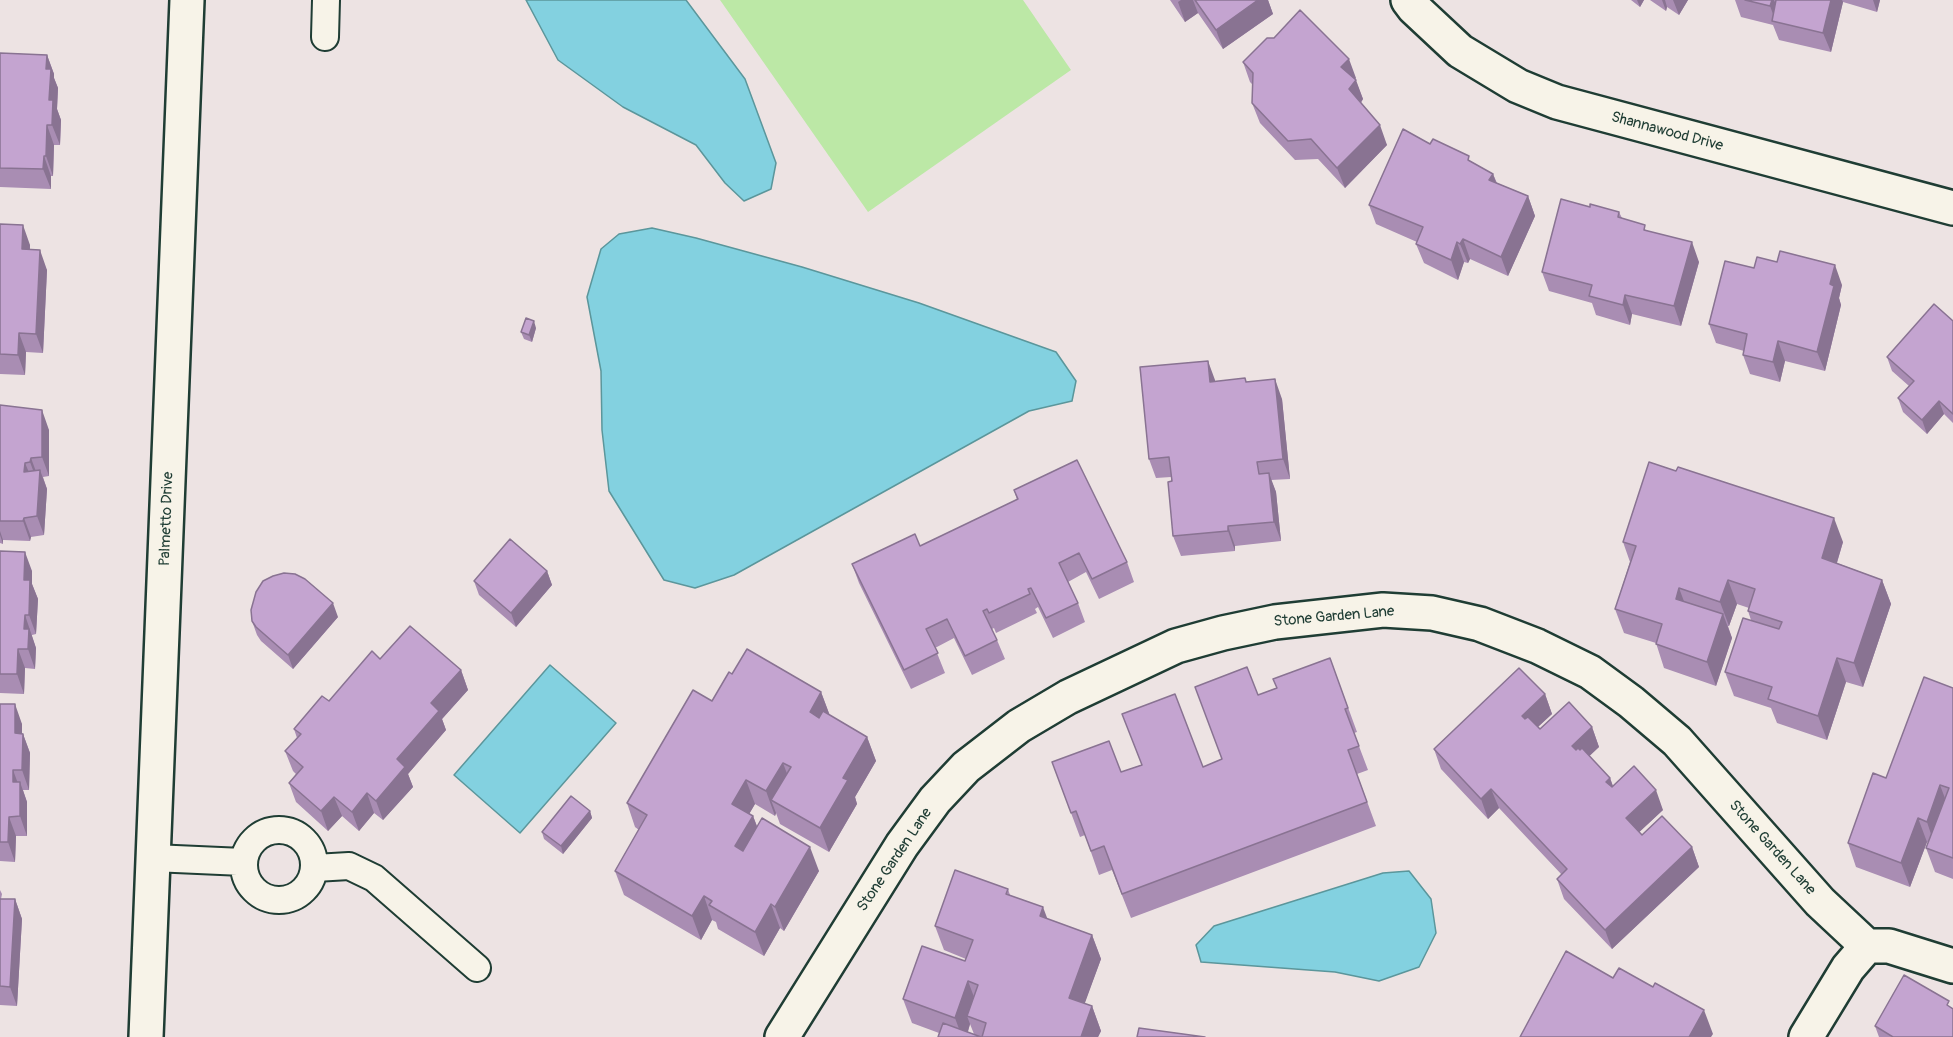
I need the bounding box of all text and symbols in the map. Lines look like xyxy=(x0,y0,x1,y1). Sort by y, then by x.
street label: Shannawood Drive xyxy=(1609,108,1725,156)
street label: Palmetto Drive xyxy=(156,472,178,566)
street label: Stone Garden Lane xyxy=(1273,603,1395,631)
street label: Stone Garden Lane xyxy=(1725,797,1819,899)
street label: Stone Garden Lane xyxy=(854,805,936,915)

